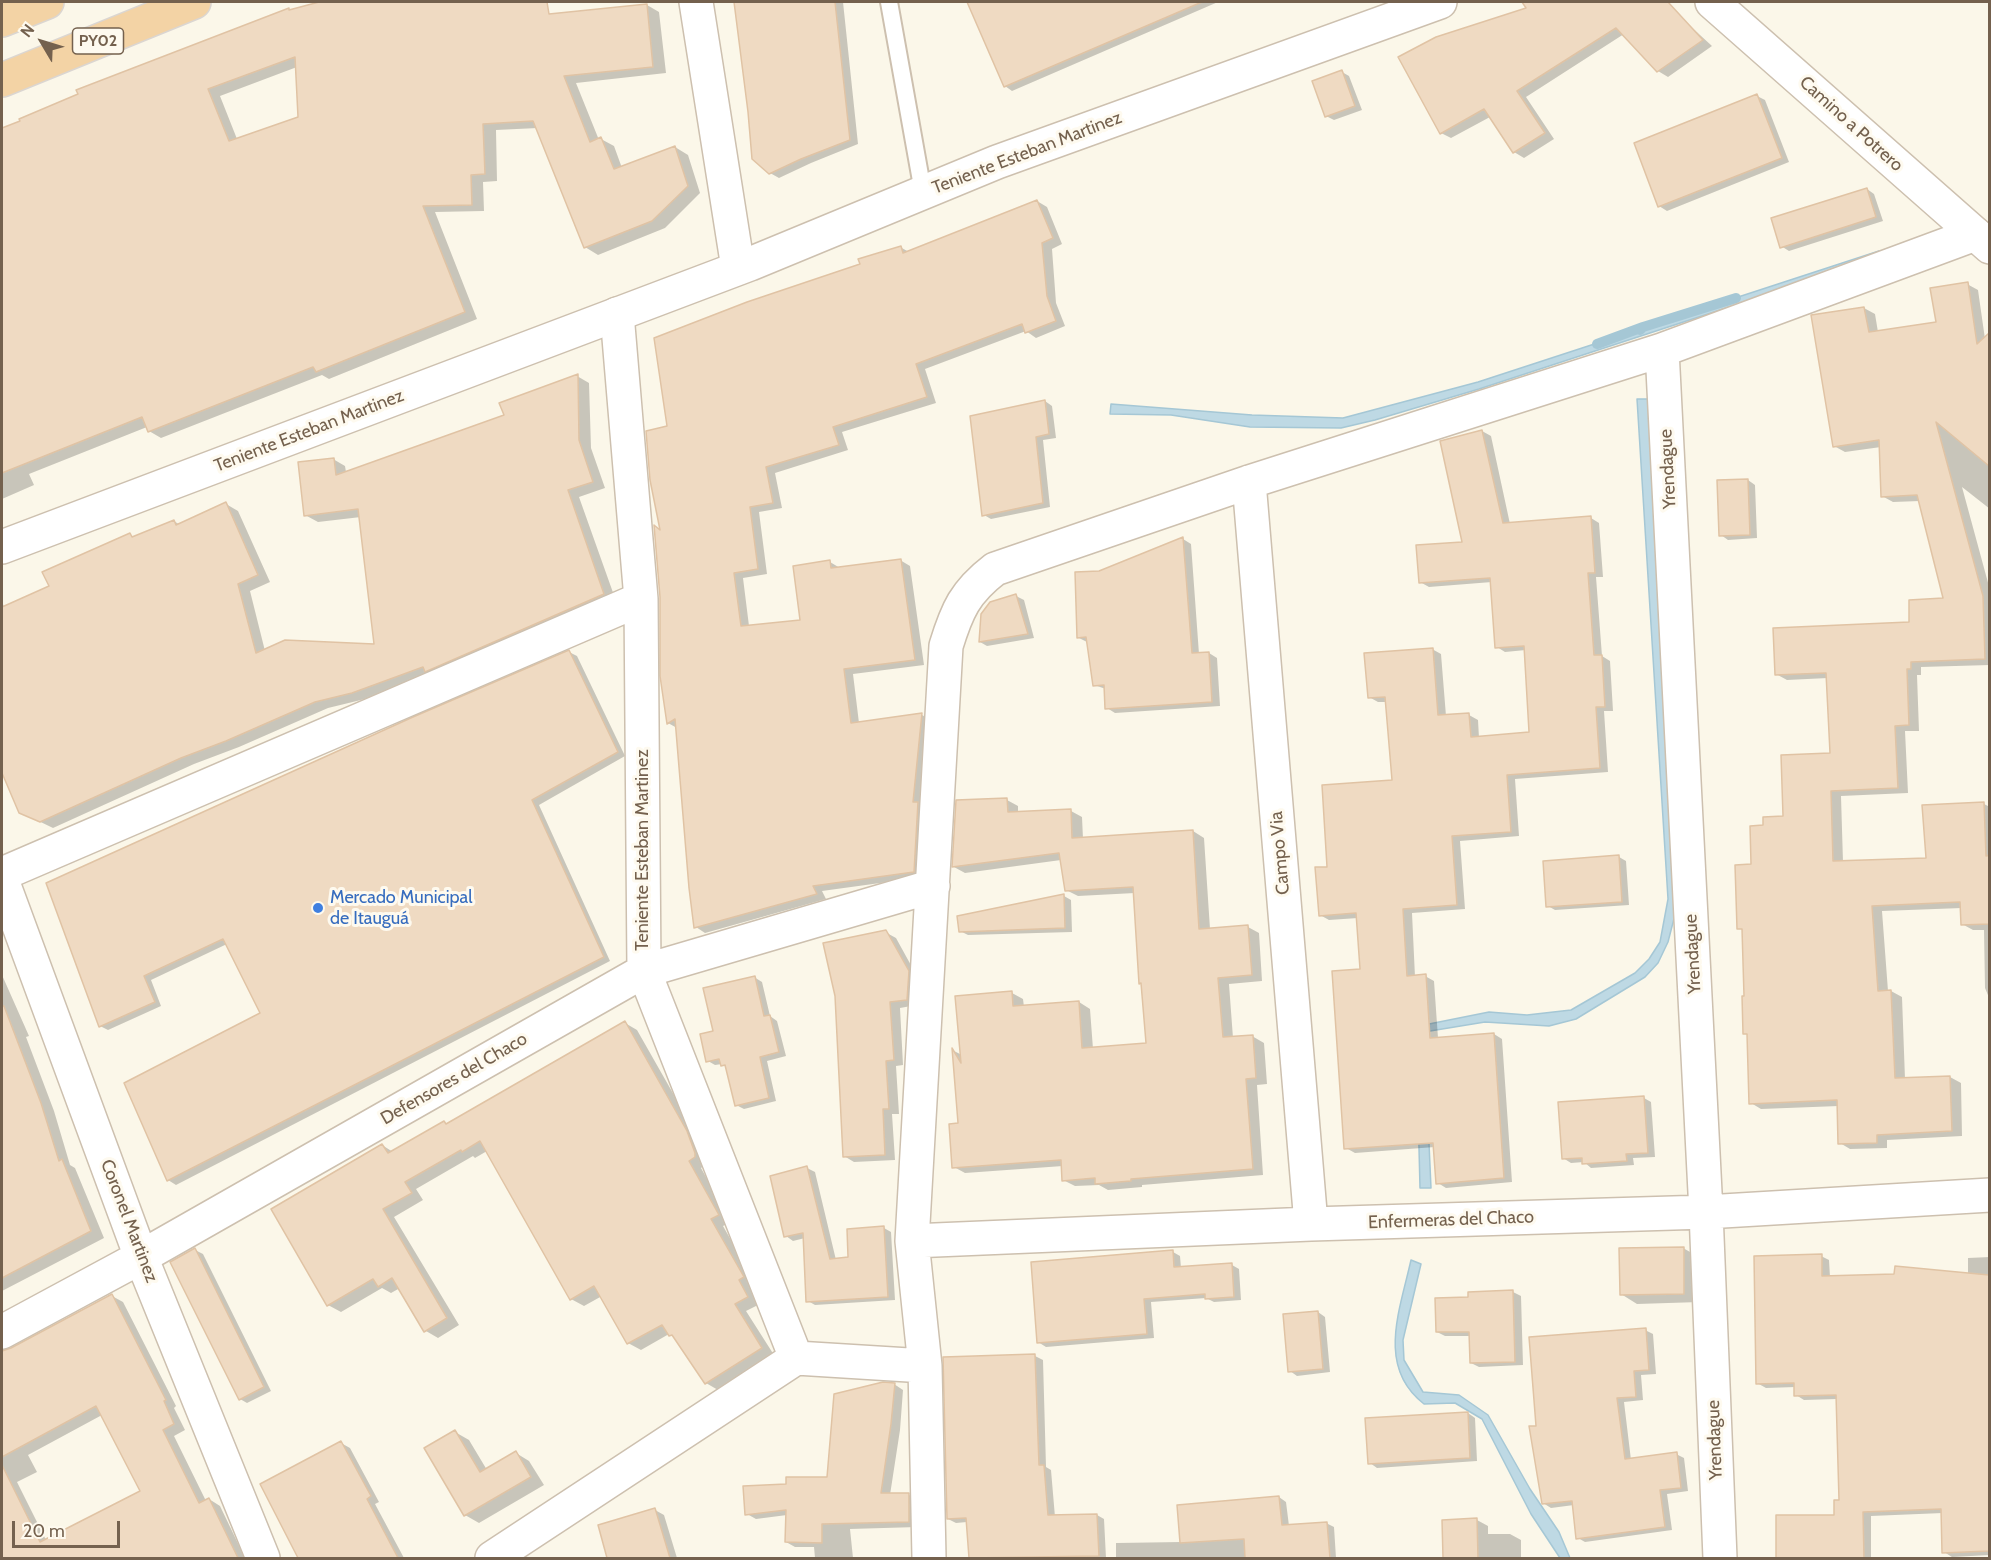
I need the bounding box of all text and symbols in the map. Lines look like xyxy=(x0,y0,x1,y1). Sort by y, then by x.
north arrow xyxy=(12,12,72,72)
text: N xyxy=(16,20,38,41)
road number: PY02 xyxy=(72,28,124,54)
street label: Camino a Potrero xyxy=(1795,72,1907,176)
street label: Teniente Esteban Martinez xyxy=(929,107,1125,199)
street label: Teniente Esteban Martinez xyxy=(211,385,407,477)
street label: Yrendague xyxy=(1655,429,1681,509)
street label: Teniente Esteban Martinez xyxy=(632,749,654,951)
street label: Campo Via xyxy=(1266,810,1294,896)
place label: Mercado Municipal de Itauguá xyxy=(330,887,472,930)
marker: Mercado Municipal de Itauguá xyxy=(311,901,325,915)
street label: Yrendague xyxy=(1680,914,1706,994)
street label: Defensores del Chaco xyxy=(377,1028,531,1130)
street label: Coronel Martinez xyxy=(96,1156,162,1286)
street label: Enfermeras del Chaco xyxy=(1368,1206,1534,1234)
street label: Yrendague xyxy=(1703,1400,1727,1480)
scale bar xyxy=(15,1509,123,1547)
text: 20 m xyxy=(23,1520,65,1542)

